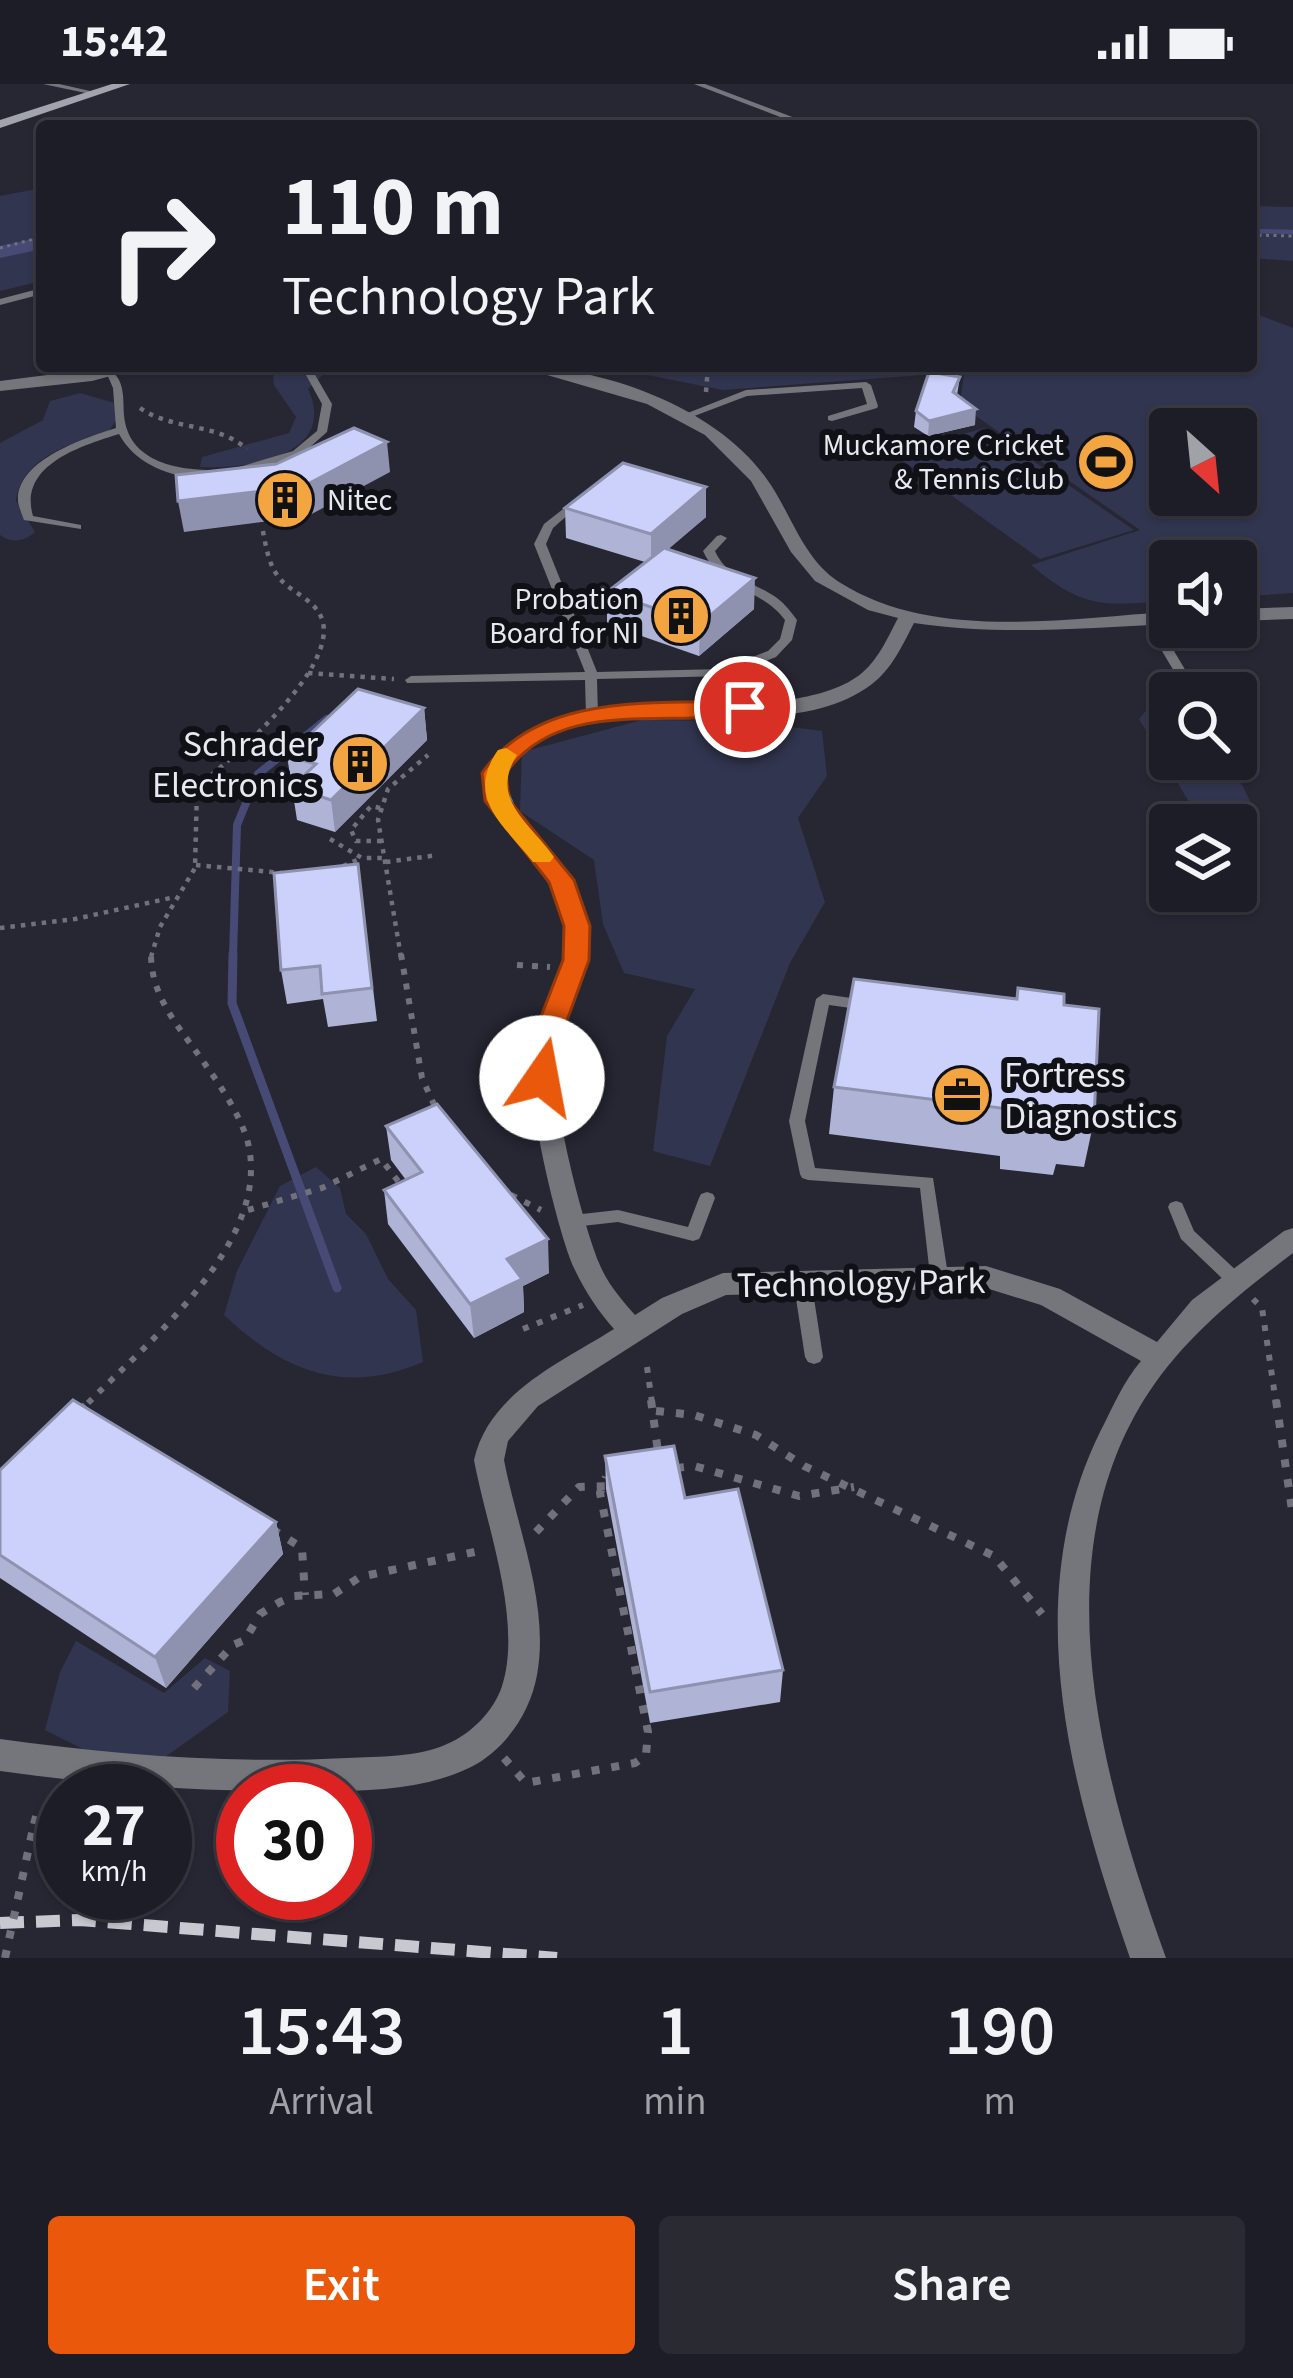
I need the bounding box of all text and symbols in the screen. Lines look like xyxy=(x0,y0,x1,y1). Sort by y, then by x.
text: 15:42 xyxy=(60,10,169,74)
text: 110 m xyxy=(282,148,504,268)
icon: right xyxy=(84,168,240,324)
text: Technology Park xyxy=(282,259,655,336)
north arrow xyxy=(1149,408,1257,516)
map controls xyxy=(1149,408,1257,912)
place label: Muckamore Cricket & Tennis Club xyxy=(823,424,1064,501)
sports icon: Muckamore Cricket & Tennis Club xyxy=(1075,431,1137,493)
building icon: Nitec xyxy=(254,469,316,531)
place label: Nitec xyxy=(327,479,392,522)
button: sound xyxy=(1149,540,1257,648)
place label: Probation Board for NI xyxy=(489,578,639,655)
building icon: Probation Board for NI xyxy=(650,585,712,647)
pin xyxy=(694,656,796,758)
button: search xyxy=(1149,672,1257,780)
icon: arrive xyxy=(712,674,778,740)
place label: Schrader Electronics xyxy=(152,719,318,811)
building icon: Schrader Electronics xyxy=(329,733,391,795)
button: layers xyxy=(1149,804,1257,912)
position arrow xyxy=(479,1015,605,1141)
place label: Fortress Diagnostics xyxy=(1004,1050,1177,1142)
office icon: Fortress Diagnostics xyxy=(931,1064,993,1126)
street label: Technology Park xyxy=(736,1256,986,1311)
speed limit sign: 30 xyxy=(216,1764,372,1920)
text: 27 xyxy=(82,1784,146,1869)
text: km/h xyxy=(81,1850,147,1893)
text: 15:43 xyxy=(238,1980,405,2083)
text: 1 xyxy=(656,1980,693,2083)
text: 190 xyxy=(944,1980,1055,2083)
text: Arrival xyxy=(269,2074,374,2130)
text: min xyxy=(643,2074,707,2130)
text: m xyxy=(984,2074,1016,2130)
button: Exit xyxy=(48,2216,635,2354)
button: Share xyxy=(659,2216,1245,2354)

